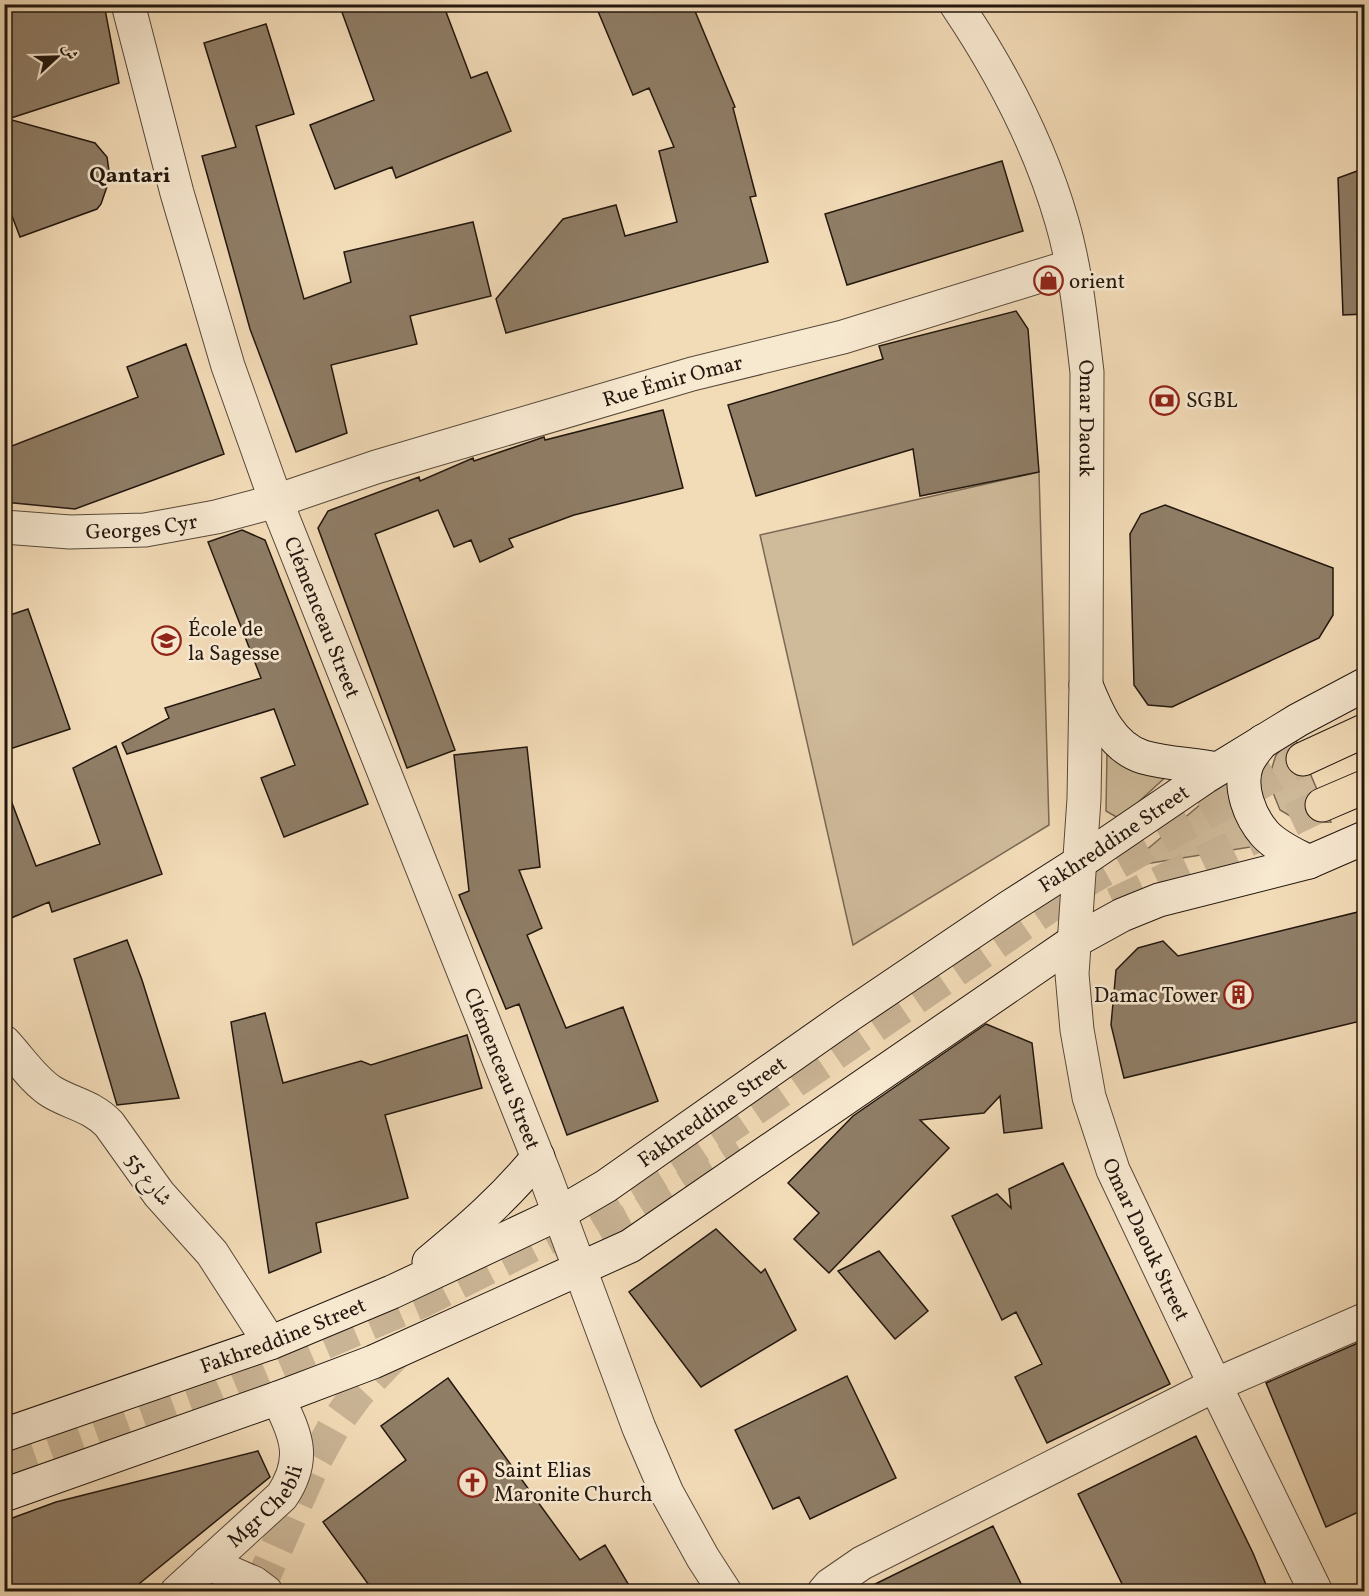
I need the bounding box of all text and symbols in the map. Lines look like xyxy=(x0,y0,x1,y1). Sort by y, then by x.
north arrow xyxy=(27,27,87,87)
text: ش xyxy=(56,41,82,64)
district label: Qantari xyxy=(89,161,171,192)
shop icon: orient xyxy=(1032,265,1064,297)
place label: orient xyxy=(1069,268,1125,297)
street label: Rue Émir Omar xyxy=(599,349,746,415)
street label: Omar Daouk xyxy=(1070,358,1100,478)
bank icon: SGBL xyxy=(1149,384,1181,416)
place label: SGBL xyxy=(1186,387,1238,416)
street label: Georges Cyr xyxy=(85,508,200,548)
street label: Clémenceau Street xyxy=(276,532,366,703)
place label: École de la Sagesse xyxy=(188,616,280,669)
school or university icon: École de la Sagesse xyxy=(151,625,183,657)
street label: Fakhreddine Street xyxy=(1034,779,1196,901)
building icon: Damac Tower xyxy=(1223,979,1255,1011)
place label: Damac Tower xyxy=(1094,982,1218,1011)
street label: Clémenceau Street xyxy=(456,984,546,1154)
street label: Fakhreddine Street xyxy=(632,1050,793,1175)
street label: شارع 55 xyxy=(116,1147,178,1214)
street label: Omar Daouk Street xyxy=(1094,1155,1196,1326)
street label: Fakhreddine Street xyxy=(196,1291,371,1382)
place label: Saint Elias Maronite Church xyxy=(494,1457,652,1510)
street label: Mgr Chebli xyxy=(222,1462,311,1555)
church icon: Saint Elias Maronite Church xyxy=(457,1466,489,1498)

